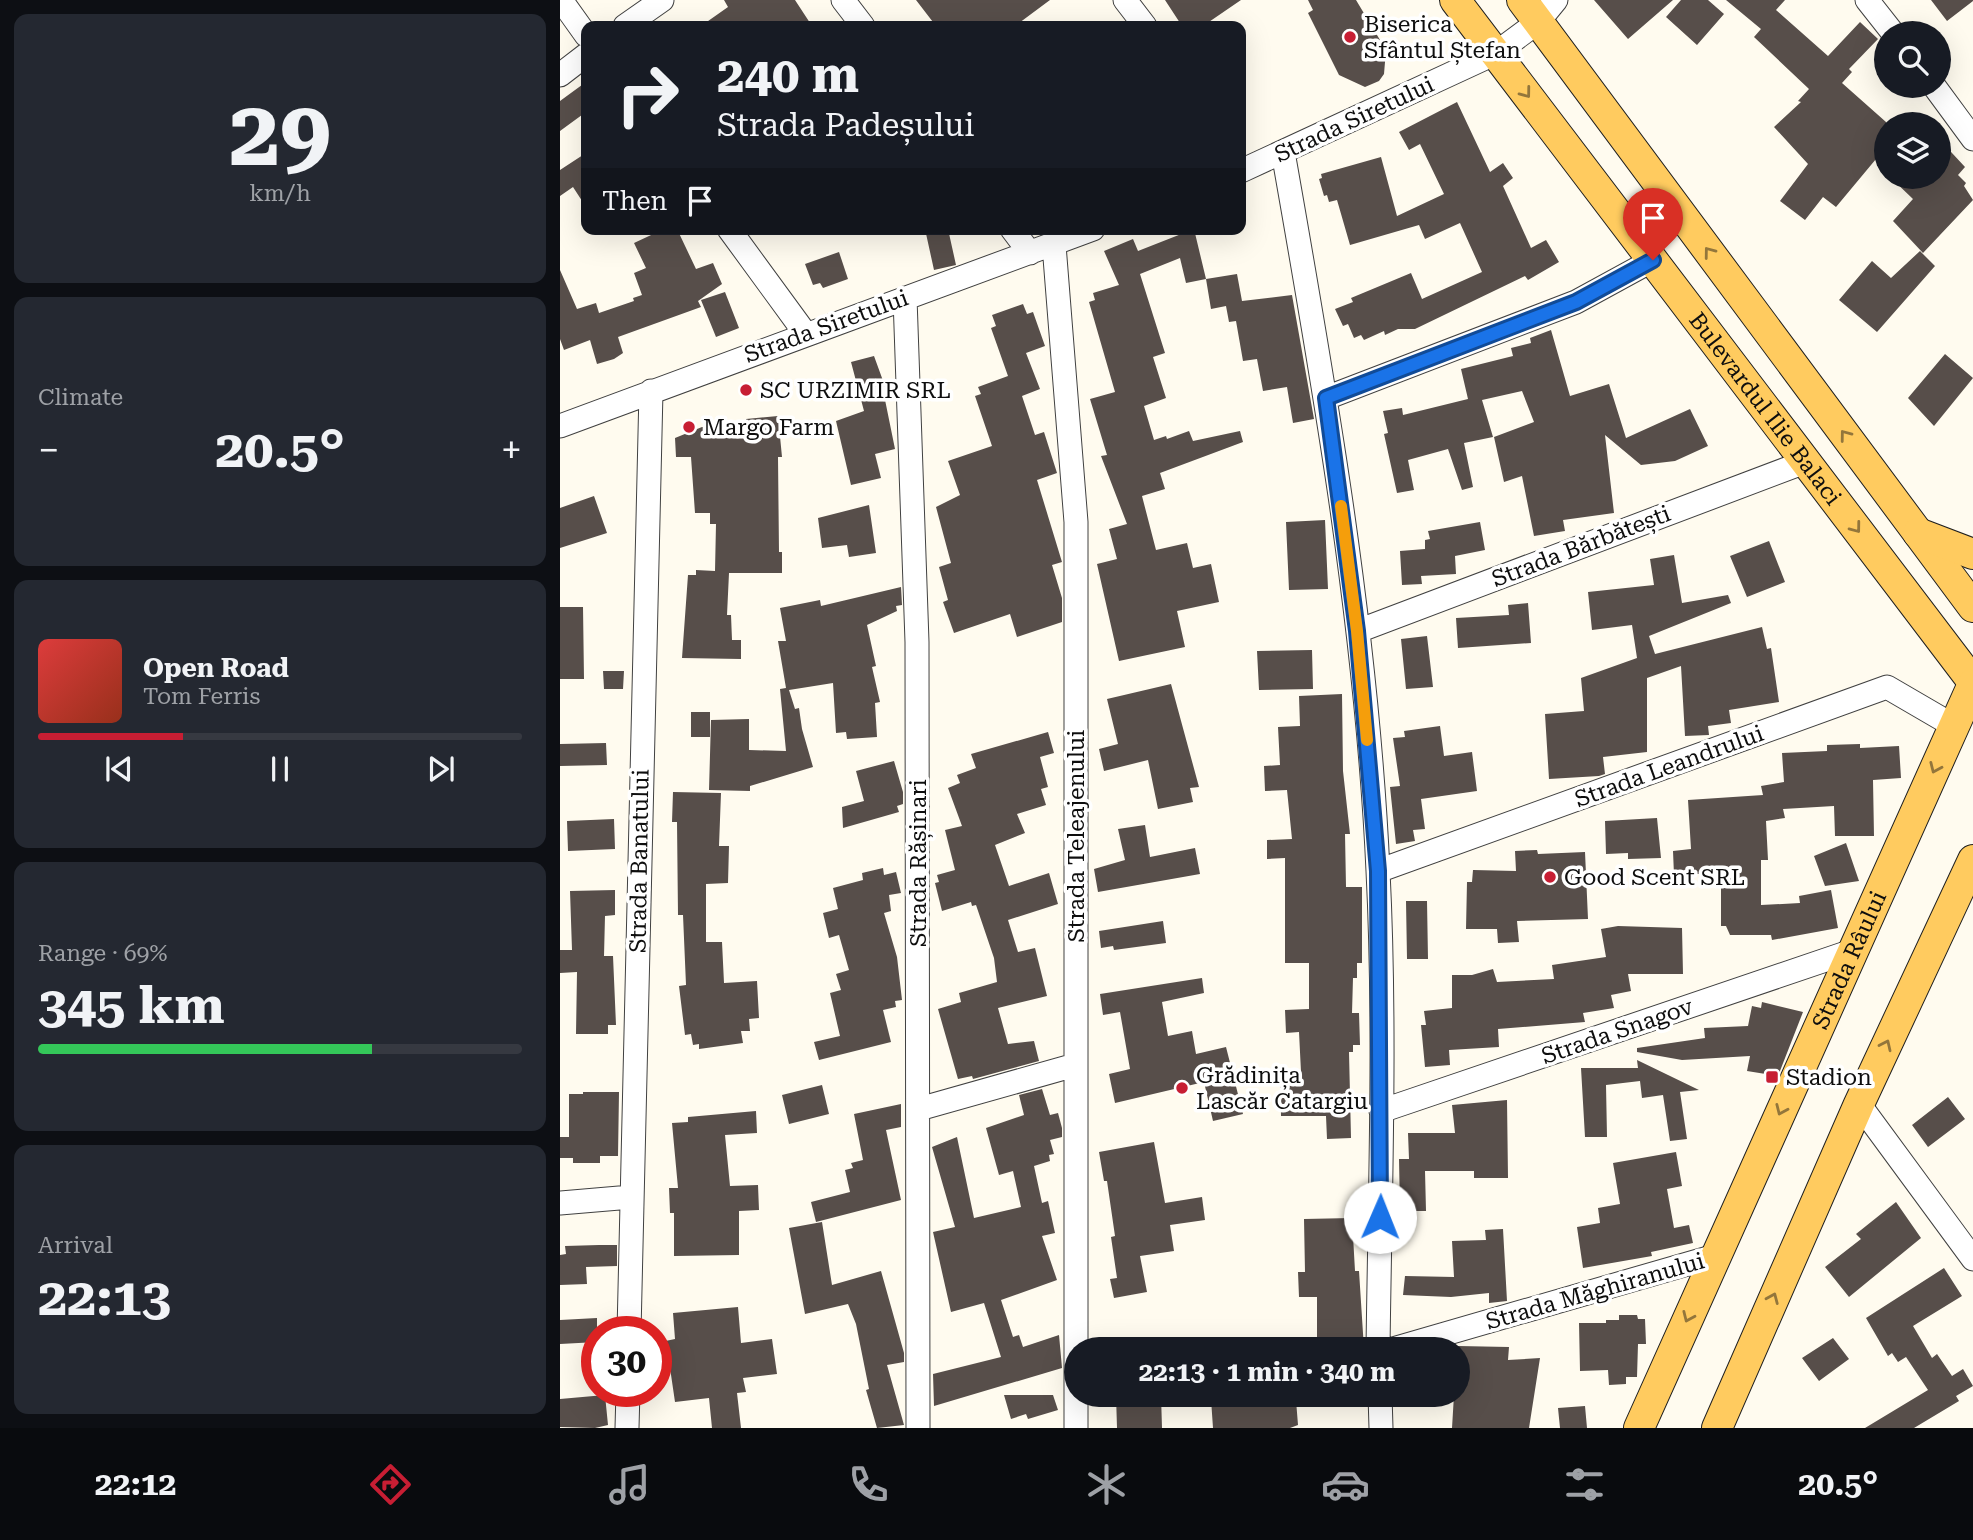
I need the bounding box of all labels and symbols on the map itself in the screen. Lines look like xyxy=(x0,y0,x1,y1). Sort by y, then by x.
place label: Biserica Sfântul Ștefan xyxy=(1364,11,1521,65)
marker: Biserica Sfântul Ștefan xyxy=(1342,29,1358,45)
street label: Strada Siretului xyxy=(1270,71,1438,168)
one-way arrow xyxy=(1518,86,1530,98)
pin xyxy=(1623,188,1683,260)
one-way arrow xyxy=(1705,247,1717,260)
street label: Strada Siretului xyxy=(740,284,912,369)
street label: Bulevardul Ilie Balaci xyxy=(1683,307,1847,510)
place label: SC URZIMIR SRL xyxy=(760,377,951,404)
marker: SC URZIMIR SRL xyxy=(738,382,754,398)
place label: Margo Farm xyxy=(703,414,834,441)
marker: Margo Farm xyxy=(681,419,697,435)
one-way arrow xyxy=(1840,430,1853,442)
street label: Strada Bărbătești xyxy=(1488,500,1675,594)
one-way arrow xyxy=(1848,521,1860,533)
street label: Strada Leandrului xyxy=(1571,720,1767,813)
street label: Strada Teleajenului xyxy=(1063,730,1090,942)
one-way arrow xyxy=(1929,761,1943,773)
street label: Strada Banatului xyxy=(624,769,655,953)
street label: Strada Rășinari xyxy=(905,779,933,947)
place label: Good Scent SRL xyxy=(1564,864,1745,891)
marker: Good Scent SRL xyxy=(1542,869,1558,885)
street label: Strada Râului xyxy=(1807,887,1892,1034)
street label: Strada Snagov xyxy=(1538,993,1697,1070)
one-way arrow xyxy=(1878,1040,1892,1052)
place label: Grădinița Lascăr Catargiu xyxy=(1196,1062,1368,1115)
place label: Stadion xyxy=(1786,1064,1872,1091)
marker: Stadion xyxy=(1764,1069,1780,1085)
marker: Grădinița Lascăr Catargiu xyxy=(1174,1080,1190,1096)
one-way arrow xyxy=(1775,1102,1789,1115)
position arrow xyxy=(1343,1180,1417,1254)
street label: Strada Măghiranului xyxy=(1483,1247,1708,1336)
one-way arrow xyxy=(1765,1293,1779,1305)
one-way arrow xyxy=(1682,1310,1696,1323)
speed limit sign: 30 xyxy=(581,1316,672,1407)

